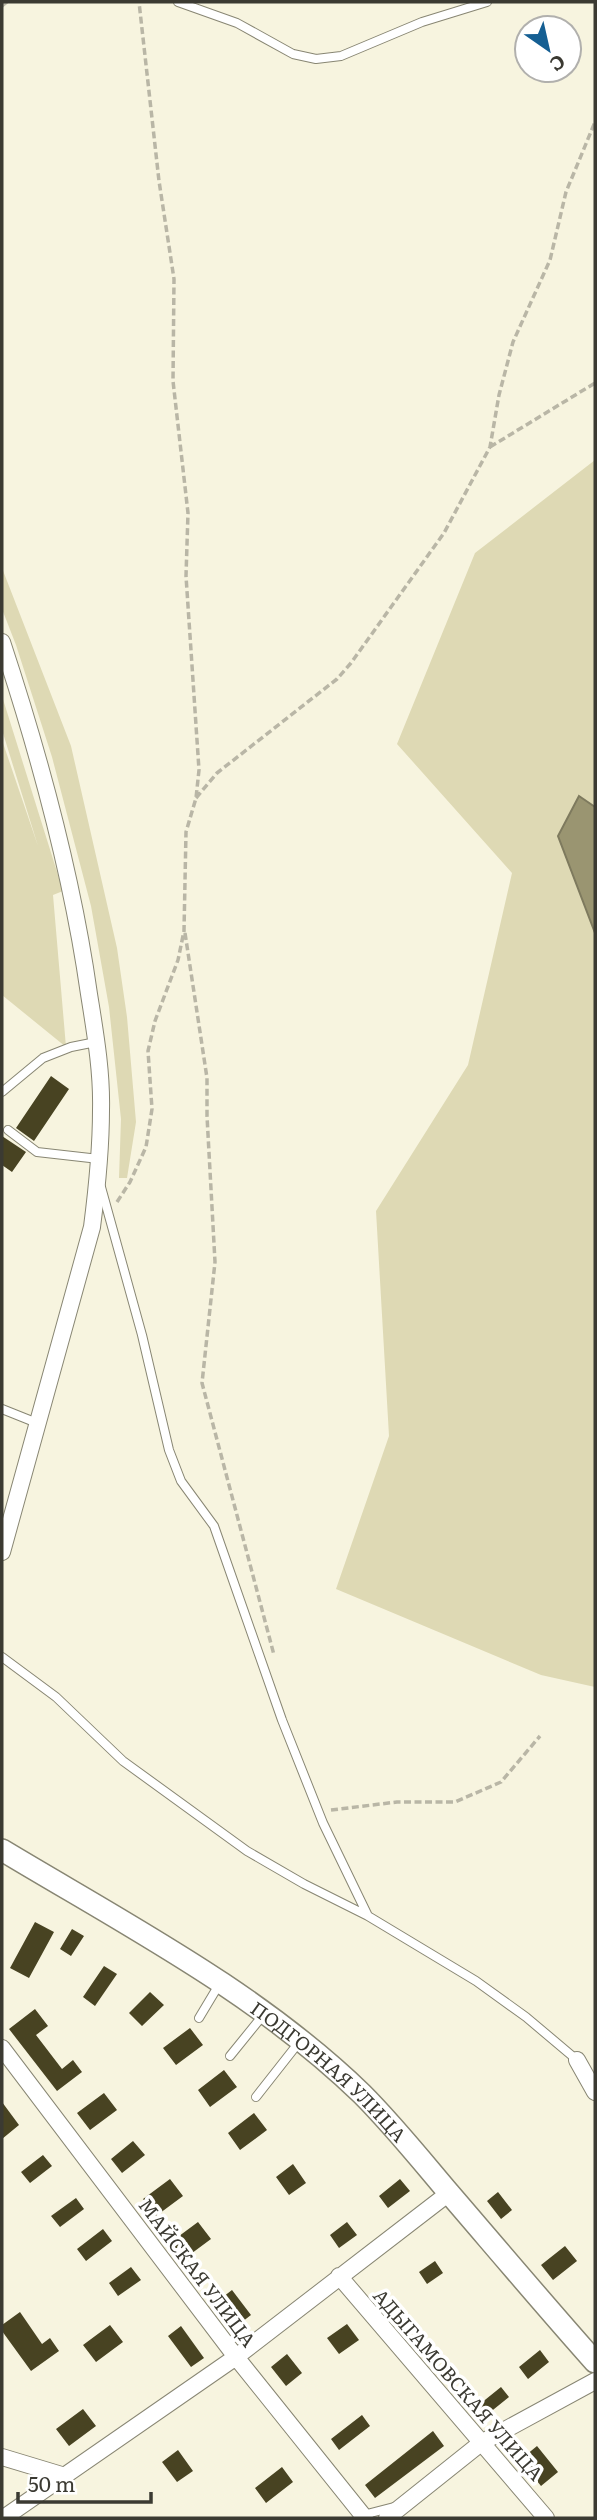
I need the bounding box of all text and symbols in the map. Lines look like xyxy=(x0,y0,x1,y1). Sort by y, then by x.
north arrow xyxy=(513,14,583,84)
text: С xyxy=(545,49,571,79)
street label: ПОДГОРНАЯ УЛИЦА xyxy=(245,1994,414,2148)
street label: МАЙСКАЯ УЛИЦА xyxy=(133,2192,263,2352)
street label: АДЫГАМОВСКАЯ УЛИЦА xyxy=(368,2282,550,2486)
scale bar xyxy=(18,2460,150,2504)
text: 50 m xyxy=(28,2467,75,2498)

